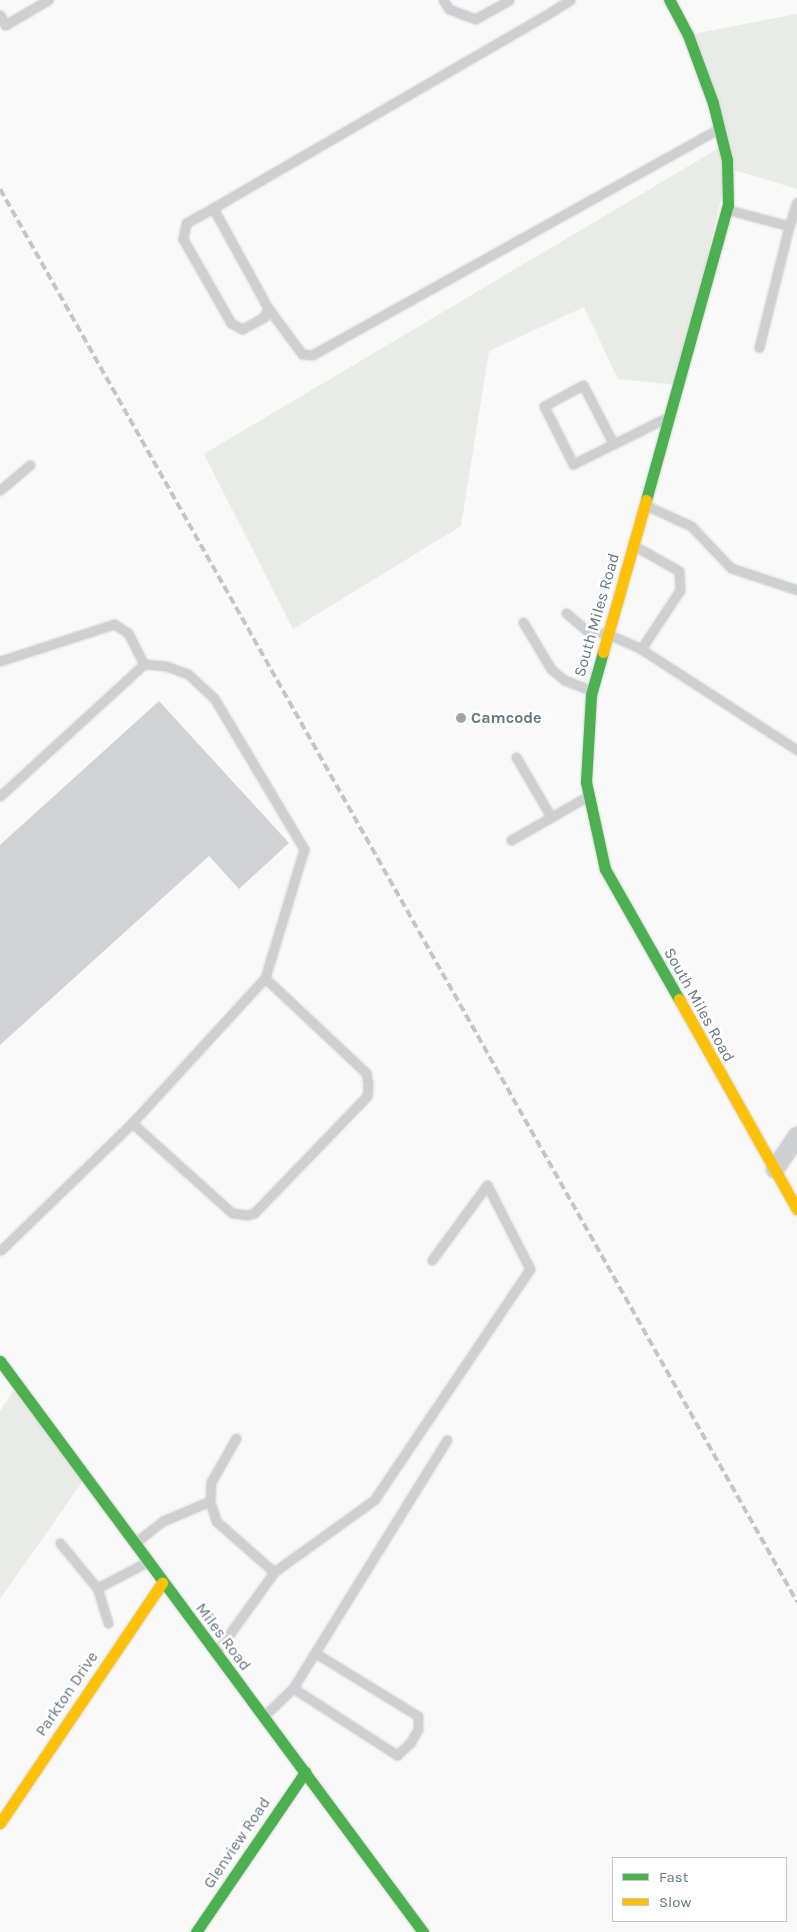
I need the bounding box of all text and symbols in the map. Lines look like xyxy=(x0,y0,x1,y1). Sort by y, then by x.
street label: South Miles Road xyxy=(570,551,624,679)
place label: Camcode xyxy=(471,708,542,728)
marker: Camcode xyxy=(455,712,467,724)
street label: South Miles Road xyxy=(660,945,738,1065)
street label: Miles Road xyxy=(191,1599,255,1675)
street label: Parkton Drive xyxy=(32,1648,102,1740)
street label: Glenview Road xyxy=(199,1794,275,1892)
legend xyxy=(612,1857,787,1922)
text: Fast xyxy=(659,1868,688,1886)
text: Slow xyxy=(659,1893,691,1911)

